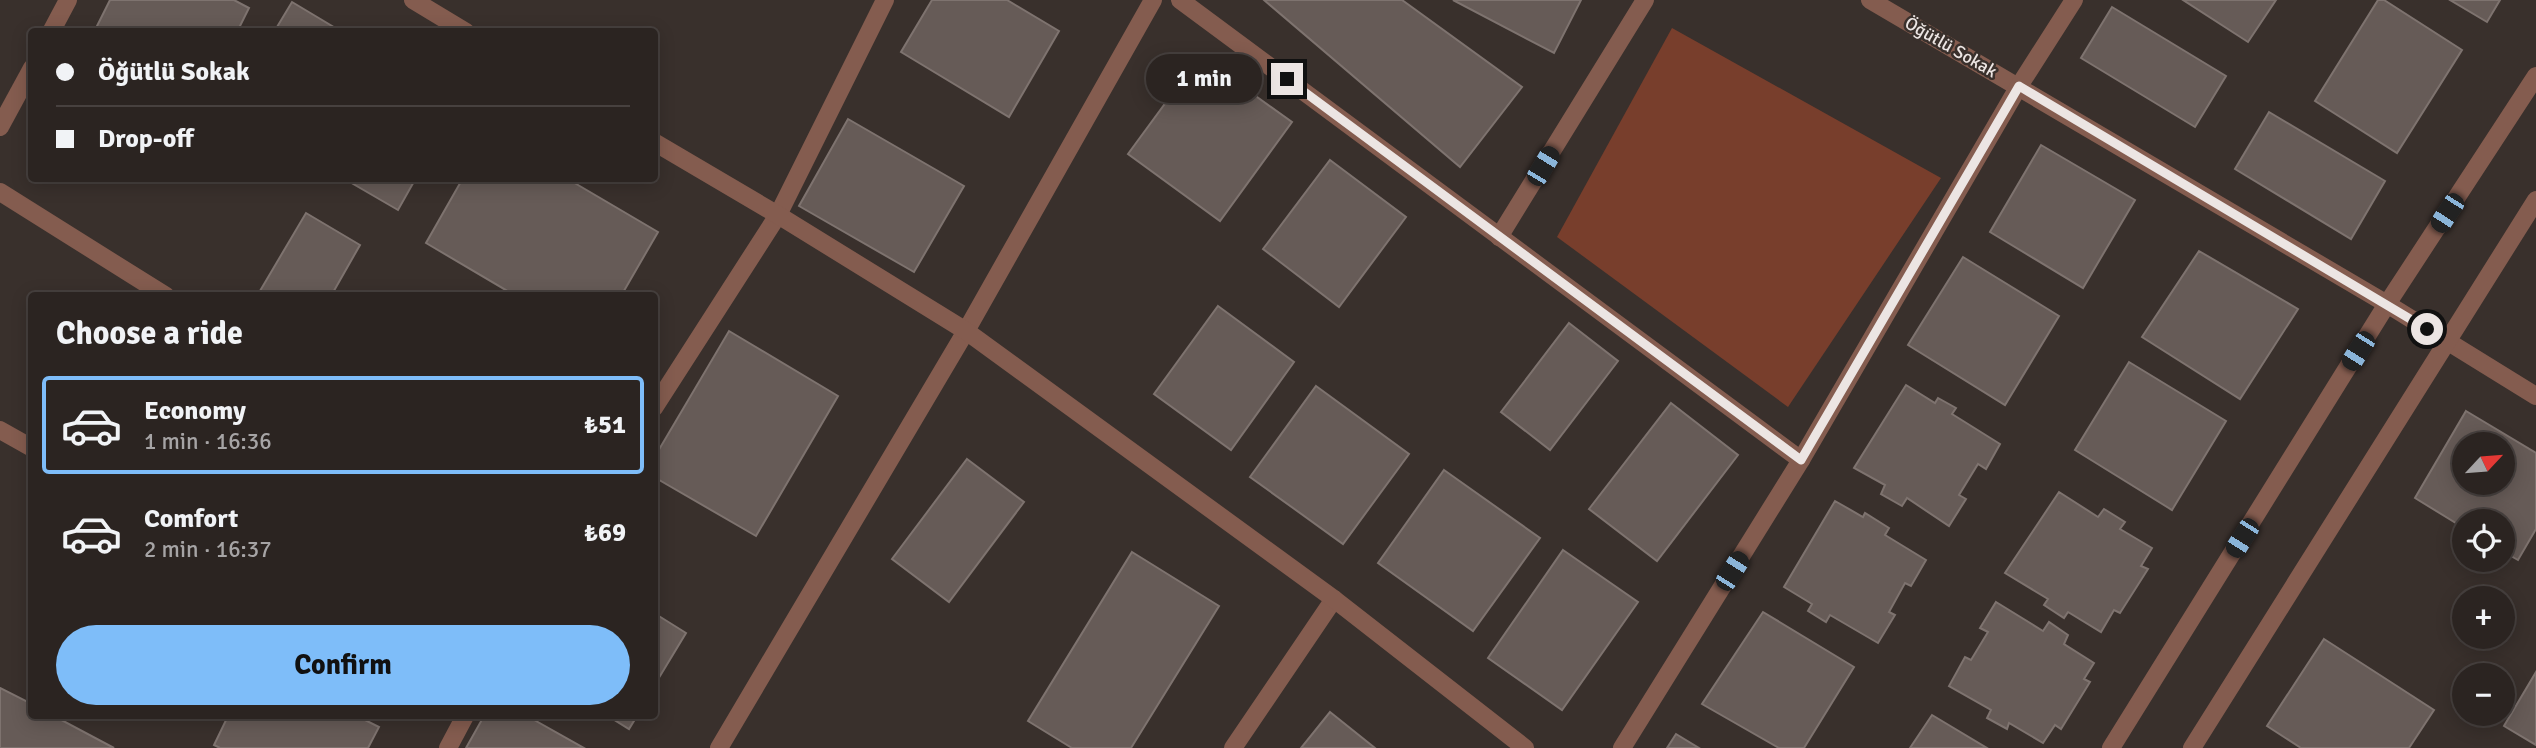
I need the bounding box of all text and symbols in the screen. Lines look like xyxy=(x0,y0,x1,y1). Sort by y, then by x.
street label: Öğütlü Sokak xyxy=(1901,12,2001,82)
callout: 1 min xyxy=(1147,55,1262,104)
text: Öğütlü Sokak xyxy=(98,56,250,88)
route end xyxy=(1271,63,1303,95)
text: 1 min xyxy=(1176,64,1232,93)
text: Drop-off xyxy=(98,123,194,155)
car xyxy=(1524,143,1563,189)
car xyxy=(2427,190,2468,236)
route start xyxy=(2411,313,2443,345)
text: Choose a ride xyxy=(56,314,243,353)
car xyxy=(2338,328,2379,374)
icon: car xyxy=(60,394,123,457)
text: Economy xyxy=(144,395,246,427)
text: ₺51 xyxy=(584,409,626,441)
text: 1 min · 16:36 xyxy=(144,427,272,456)
north arrow xyxy=(2452,432,2515,495)
map controls xyxy=(2452,432,2515,726)
icon: car xyxy=(60,502,123,565)
text: Comfort xyxy=(144,503,238,535)
button: locate xyxy=(2452,509,2515,572)
car xyxy=(2222,515,2263,561)
text: ₺69 xyxy=(584,517,626,549)
text: 2 min · 16:37 xyxy=(144,535,272,564)
car xyxy=(1712,548,1753,594)
button: + xyxy=(2452,586,2515,649)
button: Confirm xyxy=(56,625,630,705)
button: − xyxy=(2452,663,2515,726)

